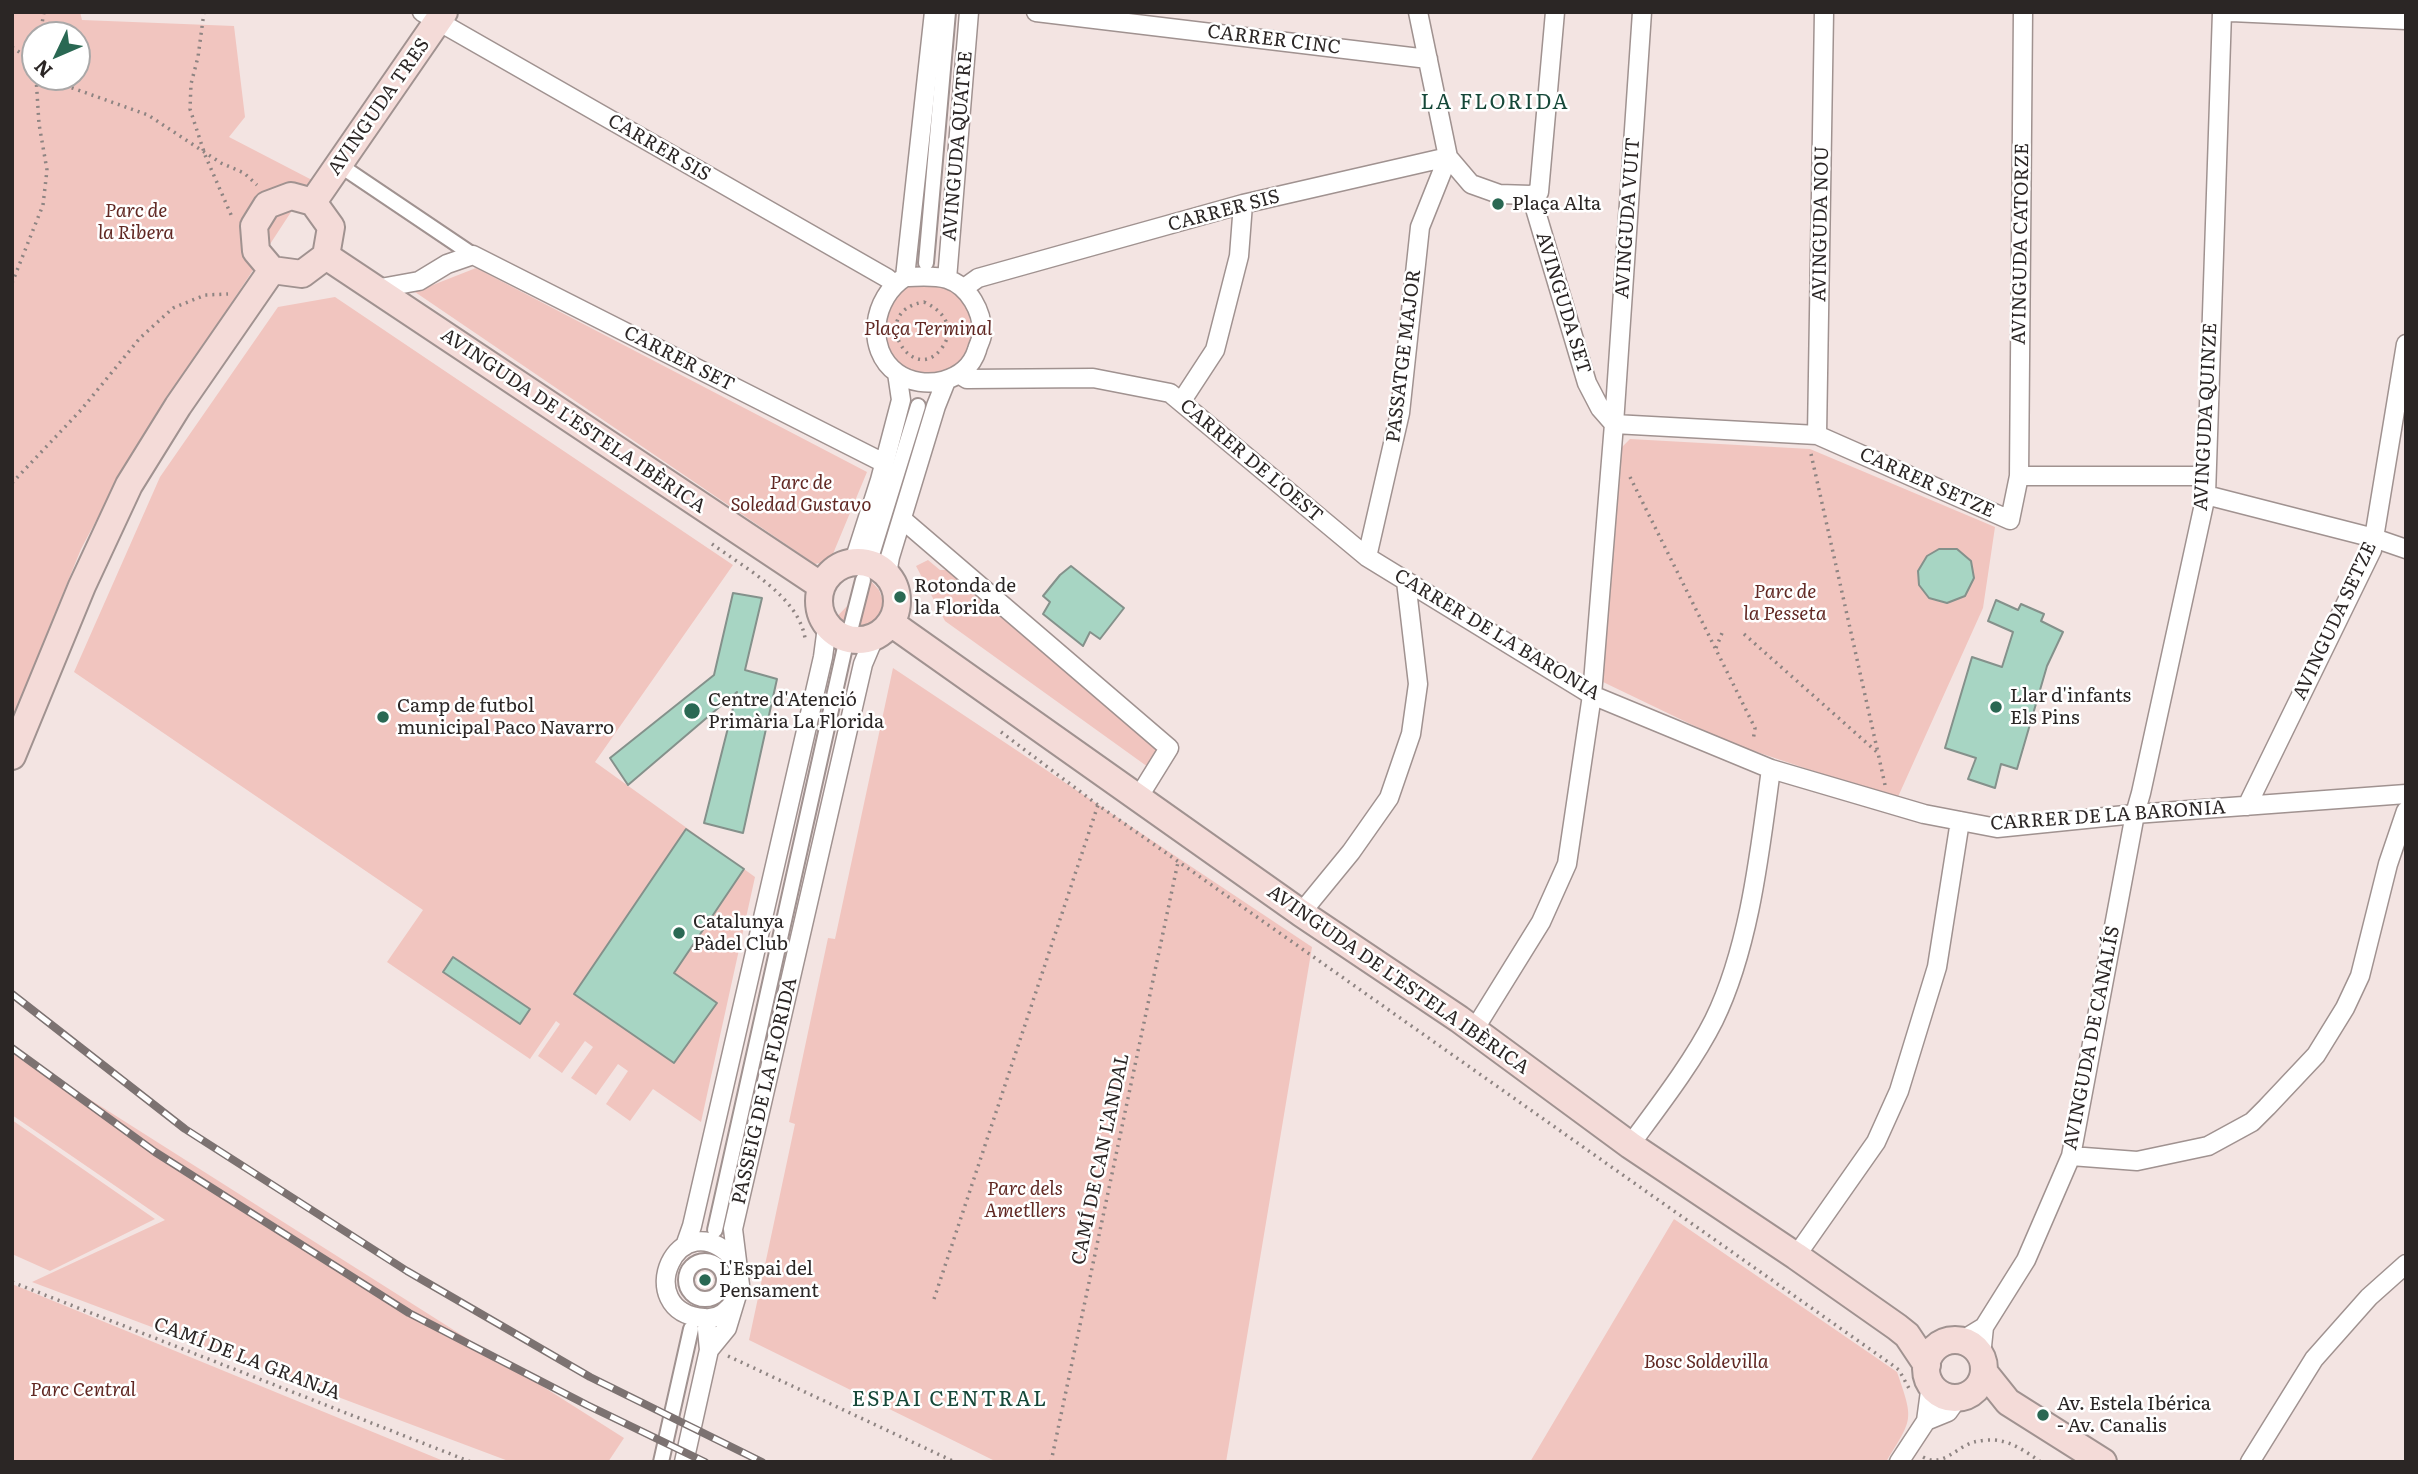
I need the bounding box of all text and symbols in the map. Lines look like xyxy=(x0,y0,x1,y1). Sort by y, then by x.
north arrow xyxy=(21,21,91,91)
street label: CARRER CINC xyxy=(1206,21,1342,59)
street label: AVINGUDA TRES xyxy=(323,34,435,180)
street label: AVINGUDA QUATRE xyxy=(938,50,978,242)
text: N xyxy=(27,54,58,85)
district label: LA FLORIDA xyxy=(1422,90,1568,116)
street label: CARRER SIS xyxy=(604,109,714,187)
street label: AVINGUDA VUIT xyxy=(1611,137,1645,299)
street label: AVINGUDA CATORZE xyxy=(2008,143,2034,345)
street label: AVINGUDA NOU xyxy=(1808,146,1834,302)
street label: CARRER SIS xyxy=(1166,185,1282,237)
place label: Plaça Alta xyxy=(1512,193,1601,215)
marker: Plaça Alta xyxy=(1490,196,1506,212)
park label: Parc de la Ribera xyxy=(98,200,174,244)
street label: AVINGUDA SET xyxy=(1531,229,1595,377)
street label: PASSATGE MAJOR xyxy=(1382,268,1426,444)
park label: Plaça Terminal xyxy=(864,318,992,340)
street label: CARRER SET xyxy=(620,321,738,397)
street label: AVINGUDA QUINZE xyxy=(2190,322,2222,512)
street label: AVINGUDA DE L'ESTELA IBÈRICA xyxy=(436,324,710,518)
street label: CARRER DE L'OEST xyxy=(1175,395,1327,527)
street label: CARRER SETZE xyxy=(1856,443,1998,523)
park label: Parc de Soledad Gustavo xyxy=(730,472,872,516)
street label: AVINGUDA SETZE xyxy=(2288,538,2382,704)
street label: CARRER DE LA BARONIA xyxy=(1390,565,1604,705)
place label: Rotonda de la Florida xyxy=(914,575,1016,619)
park label: Parc de la Pesseta xyxy=(1744,581,1826,625)
marker: Rotonda de la Florida xyxy=(892,589,908,605)
place label: Llar d'infants Els Pins xyxy=(2010,685,2131,729)
place label: Centre d'Atenció Primària La Florida xyxy=(708,689,884,733)
place label: Camp de futbol municipal Paco Navarro xyxy=(397,695,614,739)
marker: Llar d'infants Els Pins xyxy=(1988,699,2004,715)
marker: Centre d'Atenció Primària La Florida xyxy=(682,701,702,721)
marker: Camp de futbol municipal Paco Navarro xyxy=(375,709,391,725)
street label: CARRER DE LA BARONIA xyxy=(1990,796,2226,836)
street label: AVINGUDA DE L'ESTELA IBÈRICA xyxy=(1263,880,1533,1080)
place label: Catalunya Pàdel Club xyxy=(693,911,788,955)
street label: AVINGUDA DE CANALÍS xyxy=(2059,924,2125,1152)
marker: Catalunya Pàdel Club xyxy=(671,925,687,941)
street label: PASSEIG DE LA FLORIDA xyxy=(728,975,802,1207)
street label: CAMÍ DE CAN L'ANDAL xyxy=(1067,1051,1135,1267)
park label: Parc dels Ametllers xyxy=(984,1178,1066,1222)
place label: L'Espai del Pensament xyxy=(719,1258,819,1302)
marker: L'Espai del Pensament xyxy=(697,1272,713,1288)
street label: CAMÍ DE LA GRANJA xyxy=(150,1313,344,1405)
park label: Bosc Soldevilla xyxy=(1643,1351,1769,1373)
park label: Parc Central xyxy=(30,1379,136,1401)
district label: ESPAI CENTRAL xyxy=(853,1387,1047,1413)
place label: Av. Estela Ibérica - Av. Canalis xyxy=(2057,1393,2211,1437)
marker: Av. Estela Ibérica - Av. Canalis xyxy=(2035,1407,2051,1423)

